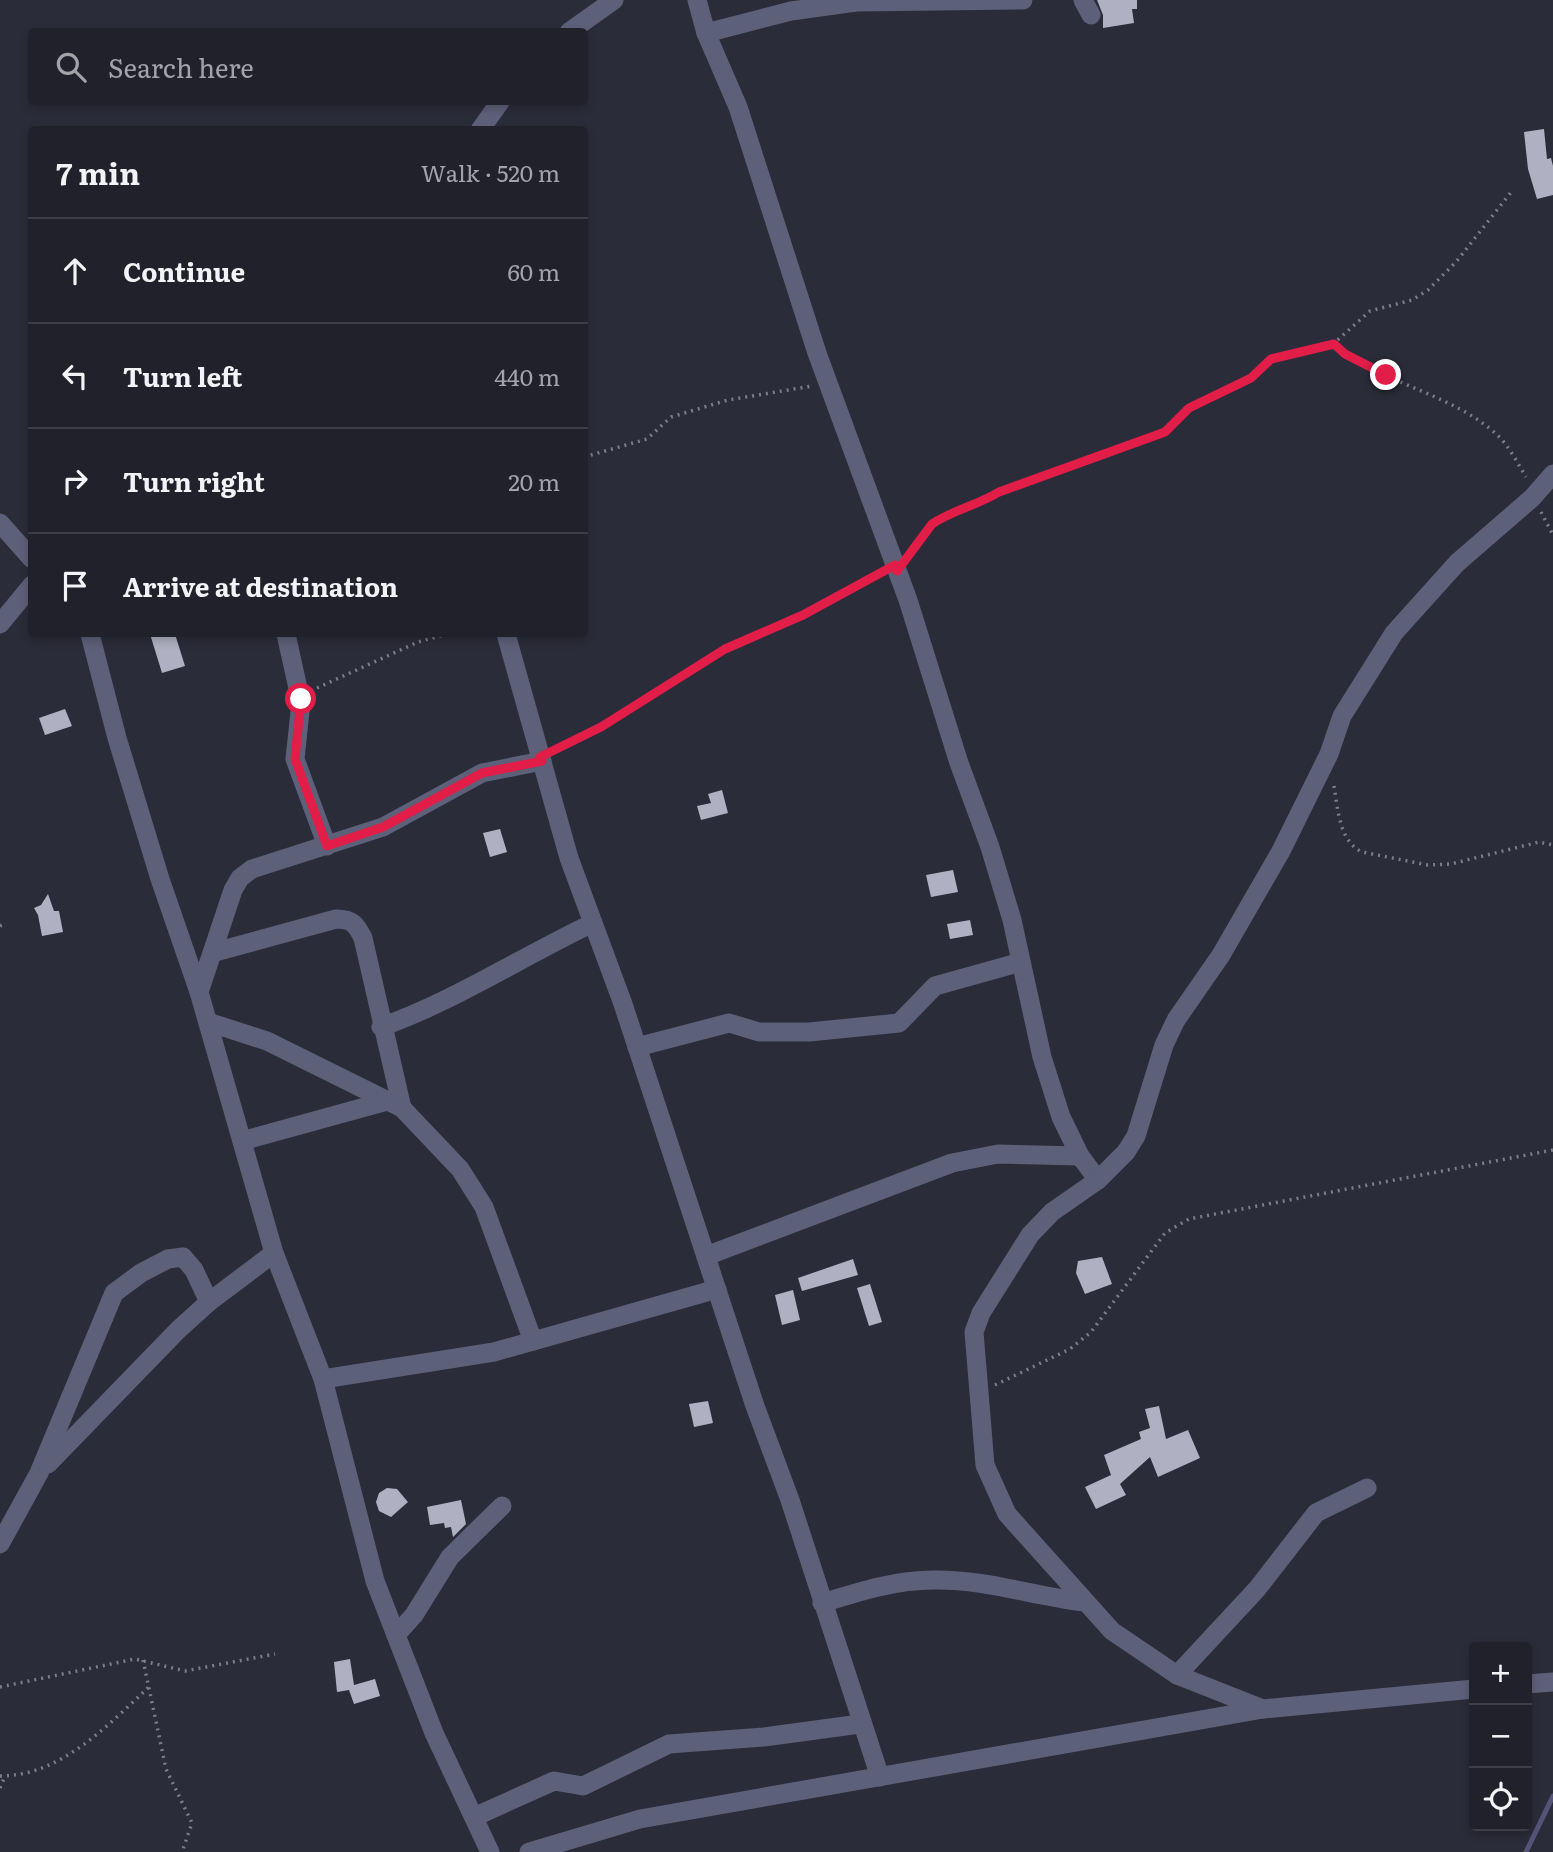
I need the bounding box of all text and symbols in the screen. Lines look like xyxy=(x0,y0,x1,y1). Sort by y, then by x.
search box xyxy=(28,28,588,105)
text: Search here xyxy=(108,47,254,86)
icon: search xyxy=(52,48,90,86)
text: 7 min xyxy=(56,150,140,194)
text: Walk · 520 m xyxy=(421,155,560,189)
text: Continue xyxy=(123,251,245,290)
icon: ahead xyxy=(56,252,94,290)
text: 60 m xyxy=(507,254,560,288)
text: Turn left xyxy=(123,356,242,395)
icon: left xyxy=(56,357,94,395)
text: 440 m xyxy=(494,359,560,393)
route end xyxy=(1370,359,1401,390)
text: Turn right xyxy=(123,461,265,500)
icon: right xyxy=(56,462,94,500)
text: 20 m xyxy=(508,464,560,498)
text: Arrive at destination xyxy=(123,566,398,605)
icon: arrive xyxy=(56,567,94,605)
route start xyxy=(285,683,316,714)
map controls xyxy=(1469,1642,1532,1831)
button: + xyxy=(1469,1642,1532,1705)
button: − xyxy=(1469,1705,1532,1768)
button: locate xyxy=(1469,1768,1532,1831)

